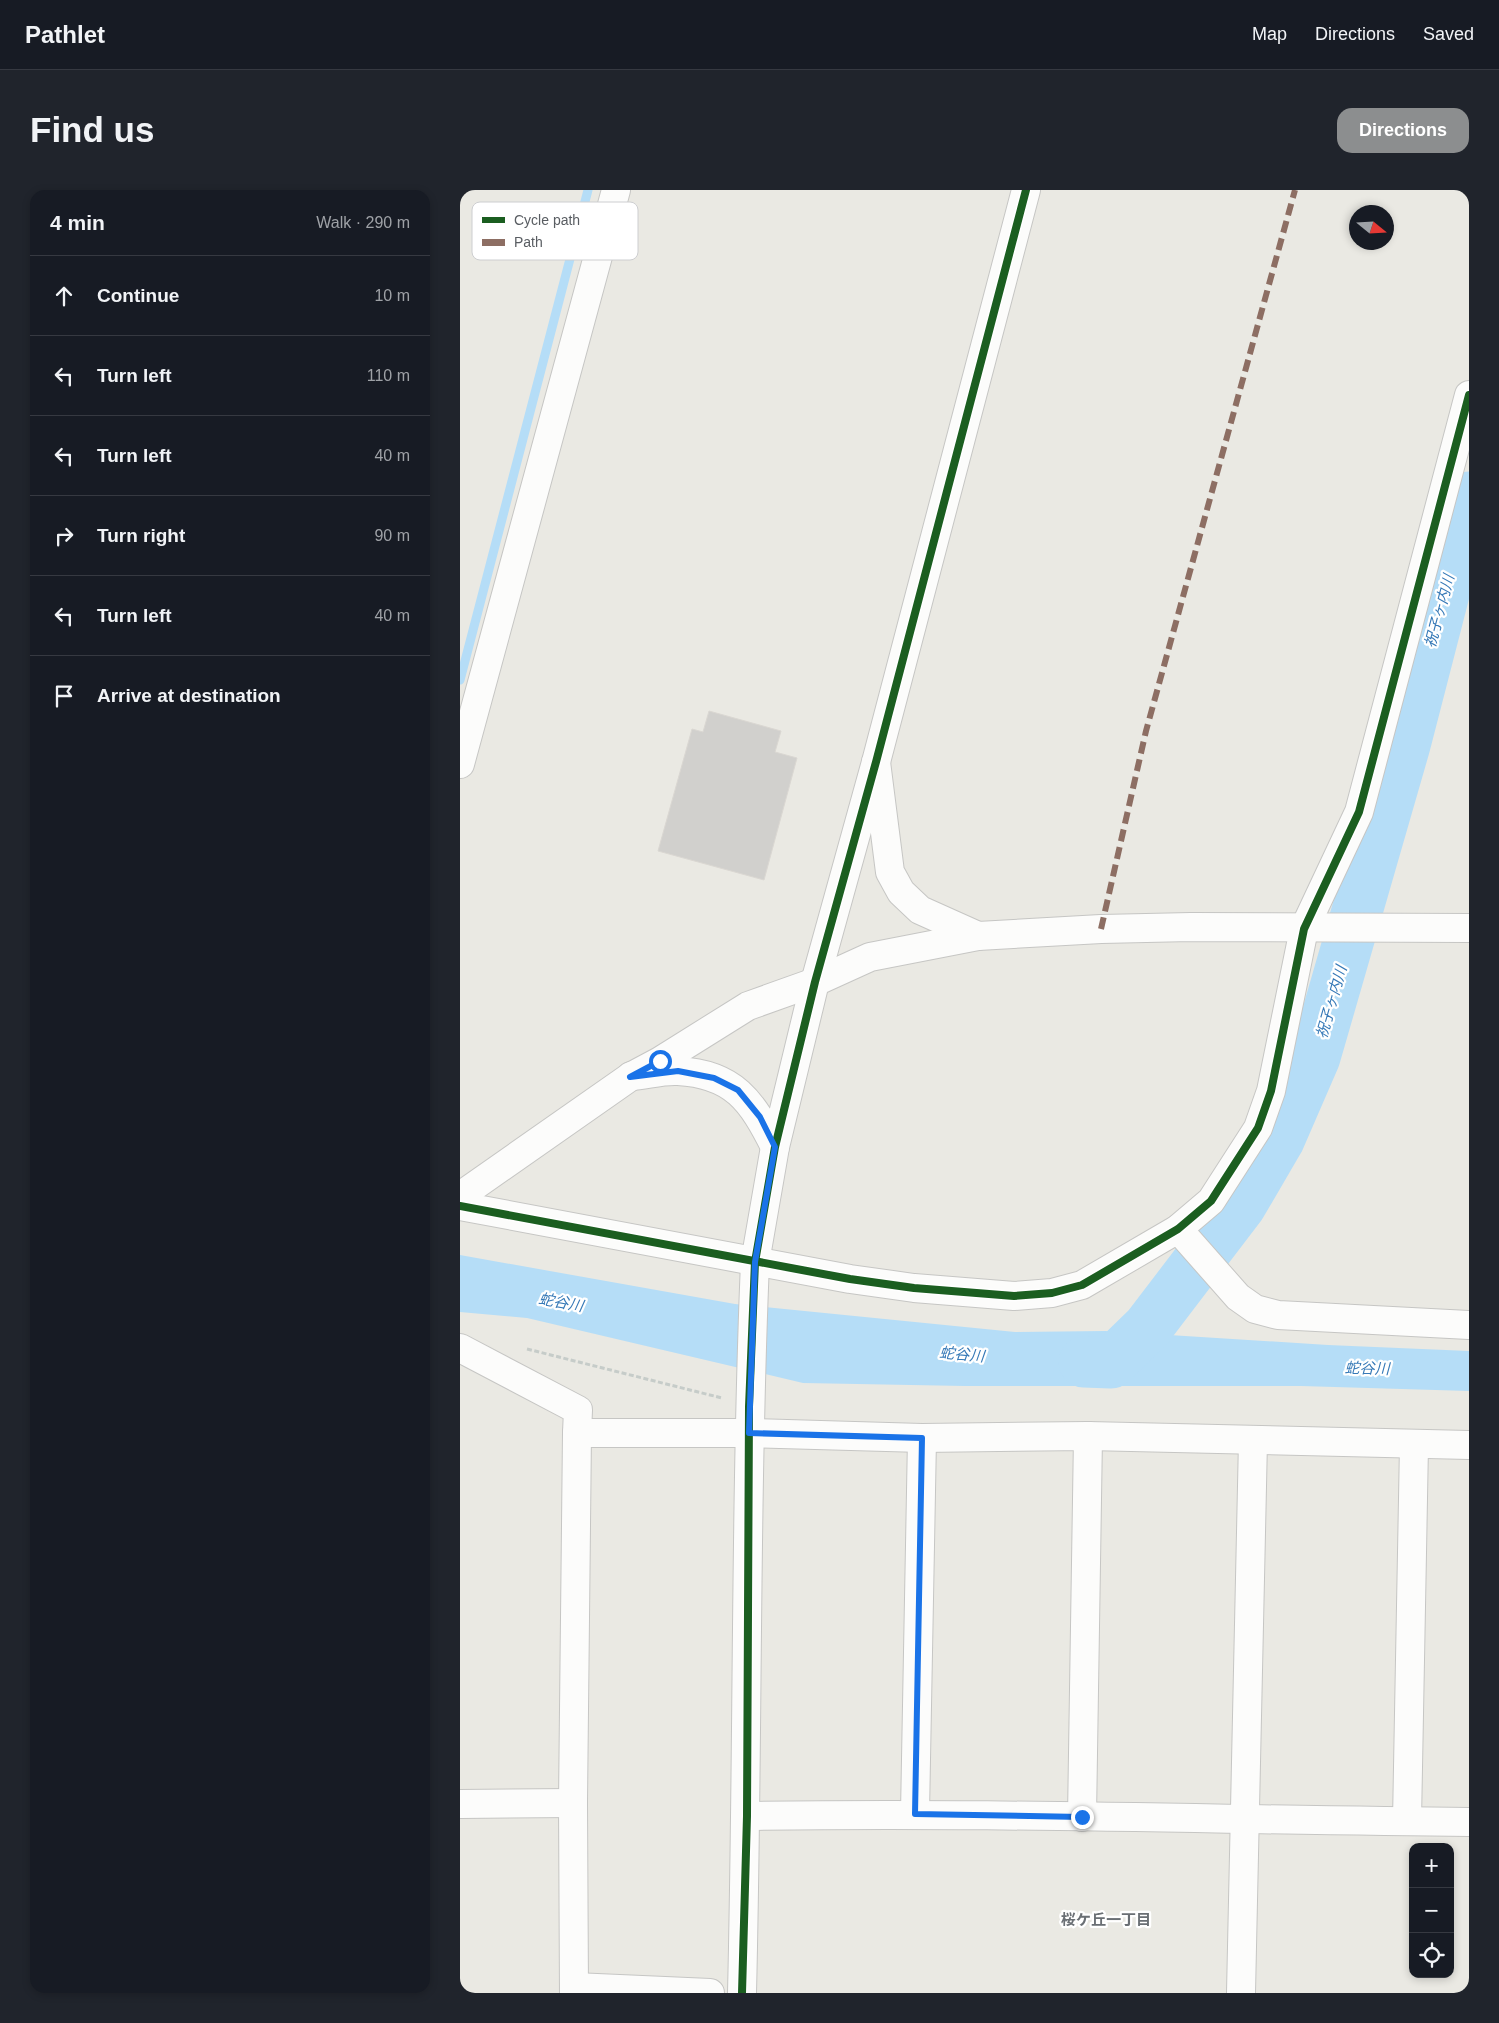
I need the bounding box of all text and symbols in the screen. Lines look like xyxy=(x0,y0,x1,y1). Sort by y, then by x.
text: Pathlet xyxy=(25,21,105,48)
text: Map xyxy=(1252,24,1287,44)
text: Directions xyxy=(1315,24,1395,44)
text: Saved xyxy=(1423,24,1474,44)
button: Directions xyxy=(1337,108,1469,153)
text: Find us xyxy=(30,110,154,149)
legend xyxy=(472,202,638,260)
north arrow xyxy=(1349,205,1394,250)
text: 4 min xyxy=(50,211,105,234)
text: Cycle path xyxy=(514,212,580,228)
text: Walk · 290 m xyxy=(316,214,410,231)
text: Path xyxy=(514,234,543,250)
icon: ahead xyxy=(50,282,78,310)
text: Continue xyxy=(97,285,179,306)
text: 10 m xyxy=(374,287,410,304)
icon: left xyxy=(50,362,78,390)
text: Turn left xyxy=(97,365,172,386)
text: 110 m xyxy=(367,367,410,384)
icon: left xyxy=(50,442,78,470)
text: Turn left xyxy=(97,445,172,466)
text: 40 m xyxy=(374,447,410,464)
icon: right xyxy=(50,522,78,550)
text: Turn right xyxy=(97,525,185,546)
text: 90 m xyxy=(374,527,410,544)
water label: 祝子ヶ内川 xyxy=(1421,571,1457,649)
icon: left xyxy=(50,602,78,630)
text: Turn left xyxy=(97,605,172,626)
text: 40 m xyxy=(374,607,410,624)
icon: arrive xyxy=(50,682,78,710)
text: Arrive at destination xyxy=(97,685,281,706)
water label: 祝子ヶ内川 xyxy=(1312,962,1350,1040)
route start xyxy=(649,1050,672,1073)
water label: 蛇谷川 xyxy=(537,1290,587,1315)
water label: 蛇谷川 xyxy=(939,1344,987,1365)
water label: 蛇谷川 xyxy=(1344,1359,1392,1377)
route end xyxy=(1071,1806,1094,1829)
map controls xyxy=(1409,1843,1454,1978)
button: + xyxy=(1409,1843,1454,1888)
button: − xyxy=(1409,1888,1454,1933)
district label: 桜ケ丘一丁目 xyxy=(1061,1911,1151,1928)
button: locate xyxy=(1409,1933,1454,1978)

